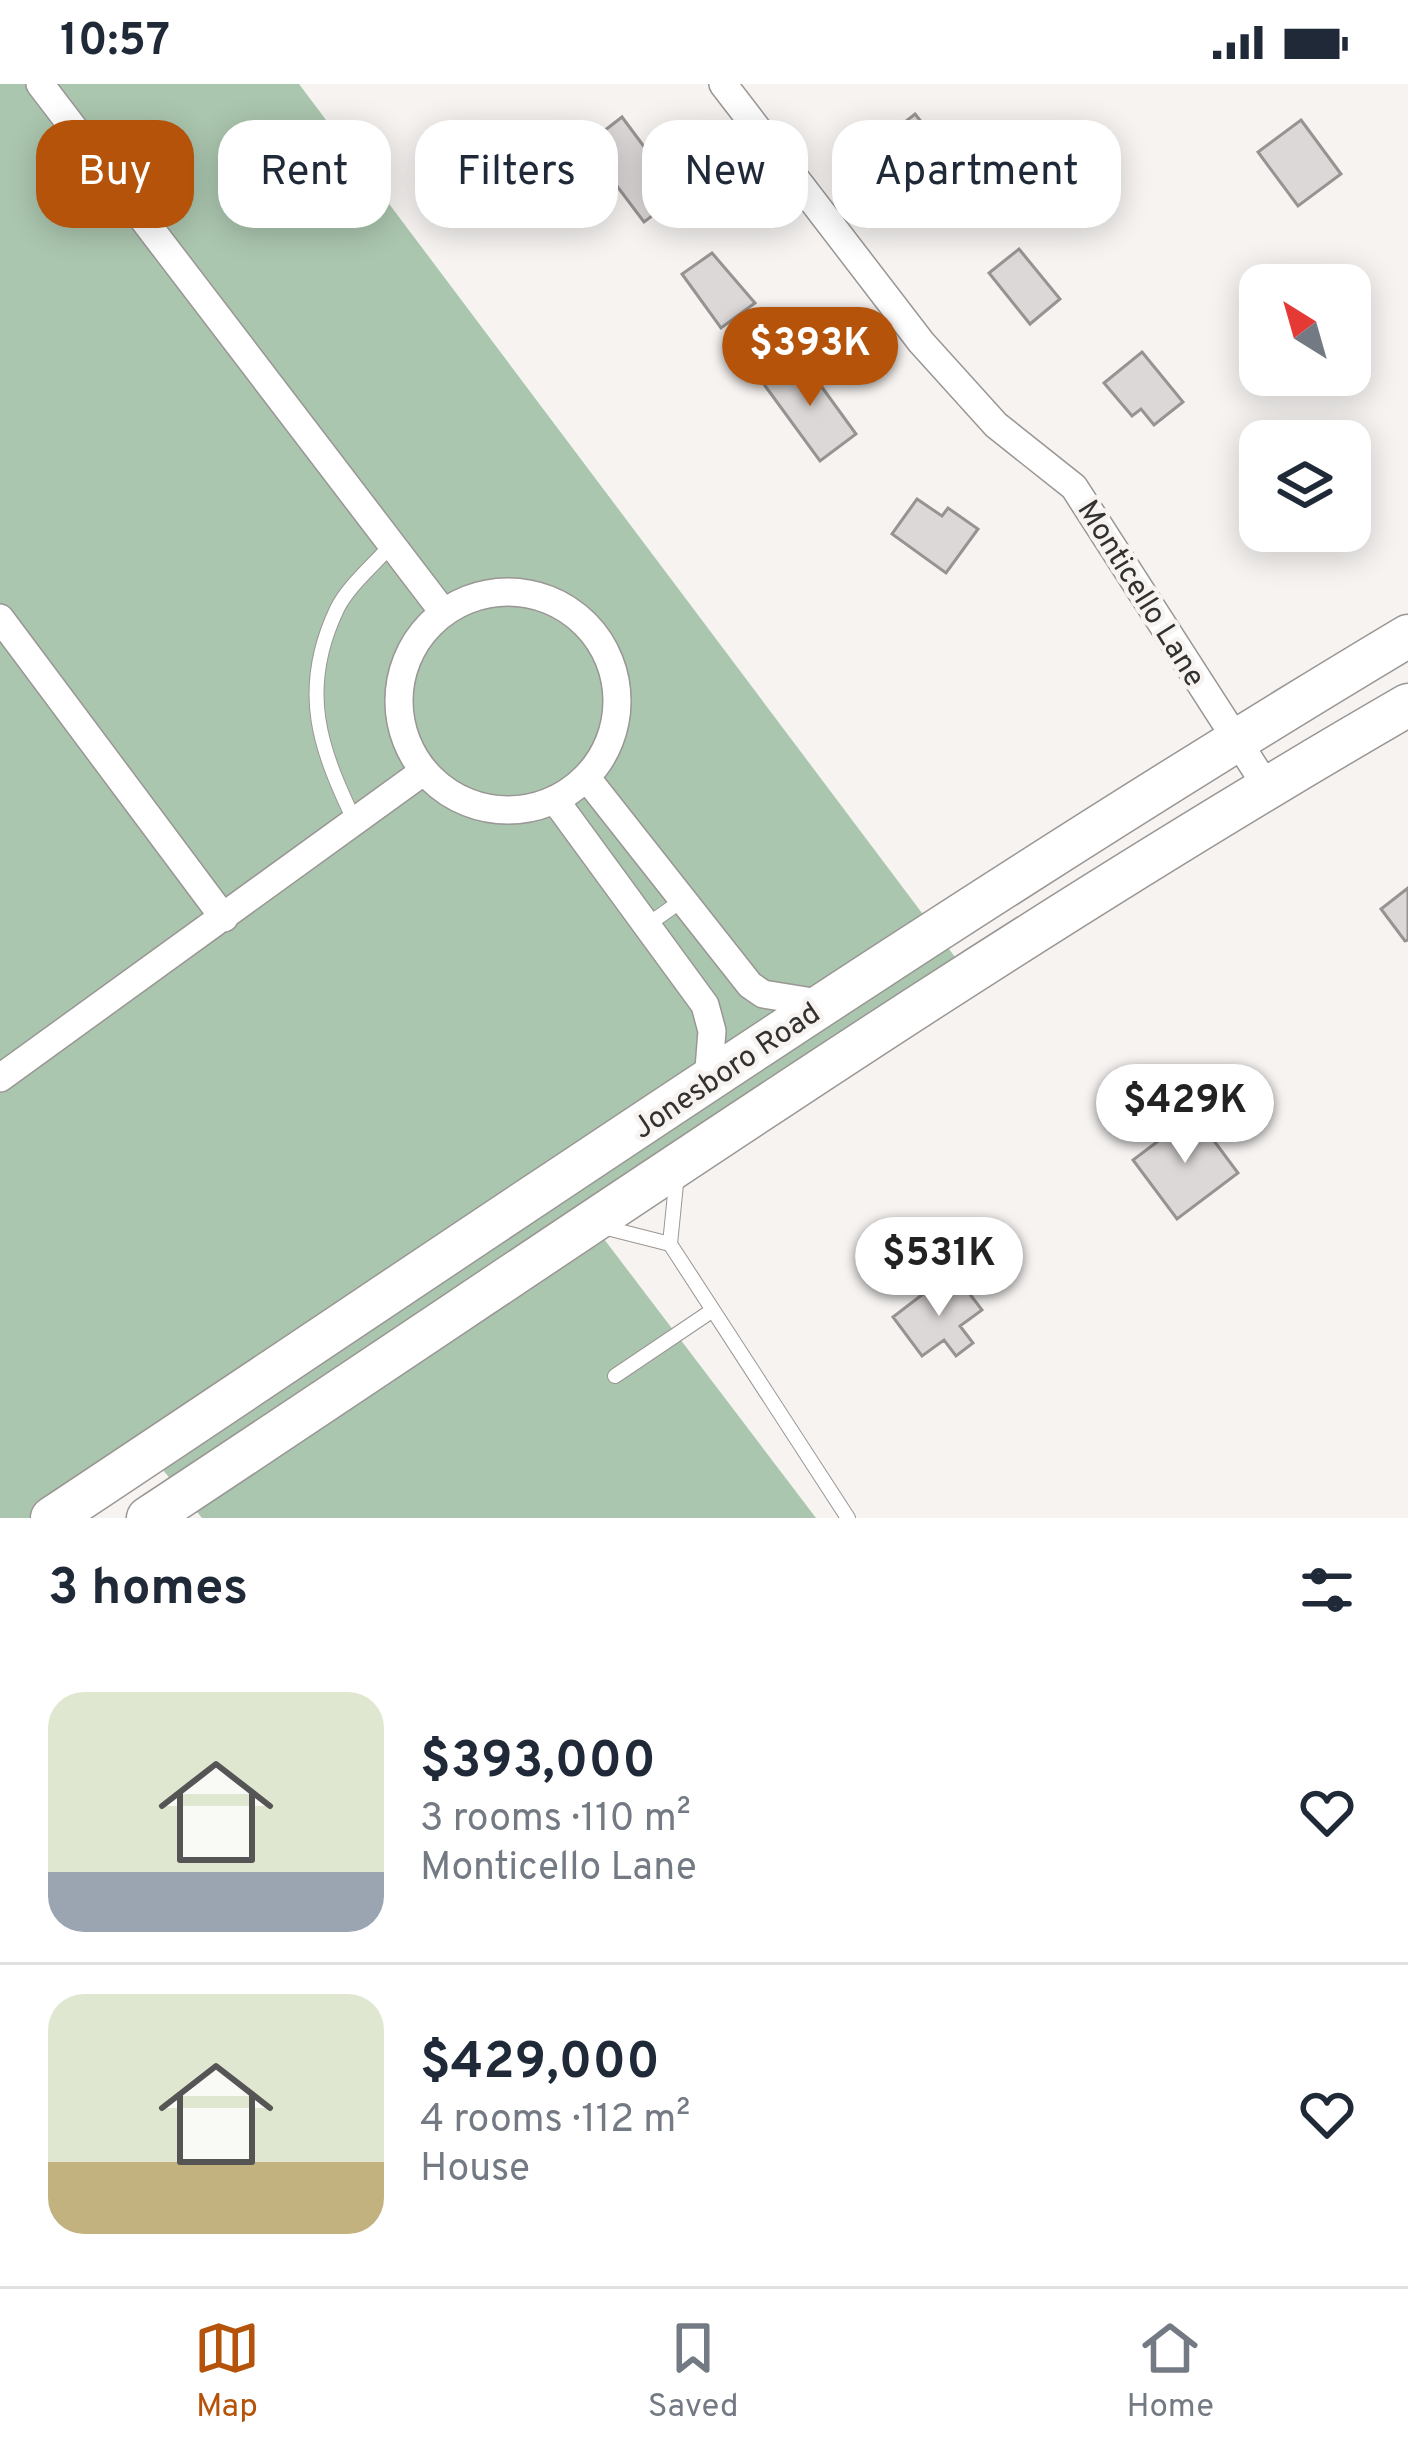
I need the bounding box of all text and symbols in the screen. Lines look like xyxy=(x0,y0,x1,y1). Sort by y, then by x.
text: 10:57 xyxy=(60,14,170,71)
chip: Buy xyxy=(36,120,194,228)
chip: Rent xyxy=(218,120,391,228)
chip: Filters xyxy=(415,120,618,228)
chip: New xyxy=(642,120,808,228)
chip: Apartment xyxy=(832,120,1121,228)
north arrow xyxy=(1239,264,1371,396)
map controls xyxy=(1239,264,1371,552)
pin: $393K xyxy=(726,307,894,409)
text: $393K xyxy=(749,321,871,370)
button: layers xyxy=(1239,420,1371,552)
street label: Monticello Lane xyxy=(1068,494,1212,694)
street label: Jonesboro Road xyxy=(627,996,828,1148)
pin: $429K xyxy=(1101,1064,1269,1166)
text: $429K xyxy=(1123,1078,1247,1127)
pin: $531K xyxy=(855,1217,1023,1319)
text: $531K xyxy=(882,1231,996,1280)
icon: filters xyxy=(1294,1557,1360,1623)
text: 3 homes xyxy=(48,1558,248,1623)
text: $393,000 xyxy=(420,1731,656,1796)
icon: home xyxy=(144,1740,288,1884)
icon: heart xyxy=(1294,1779,1360,1845)
text: 3 rooms · 110 m² xyxy=(420,1796,691,1845)
text: Monticello Lane xyxy=(420,1845,697,1894)
text: $429,000 xyxy=(420,2032,660,2097)
icon: home xyxy=(144,2042,288,2186)
icon: heart xyxy=(1294,2081,1360,2147)
text: 4 rooms · 112 m² xyxy=(420,2097,690,2146)
text: House xyxy=(420,2146,530,2195)
tab: Map xyxy=(194,2315,260,2429)
tab: Saved xyxy=(648,2315,739,2429)
tab: Home xyxy=(1126,2315,1214,2429)

